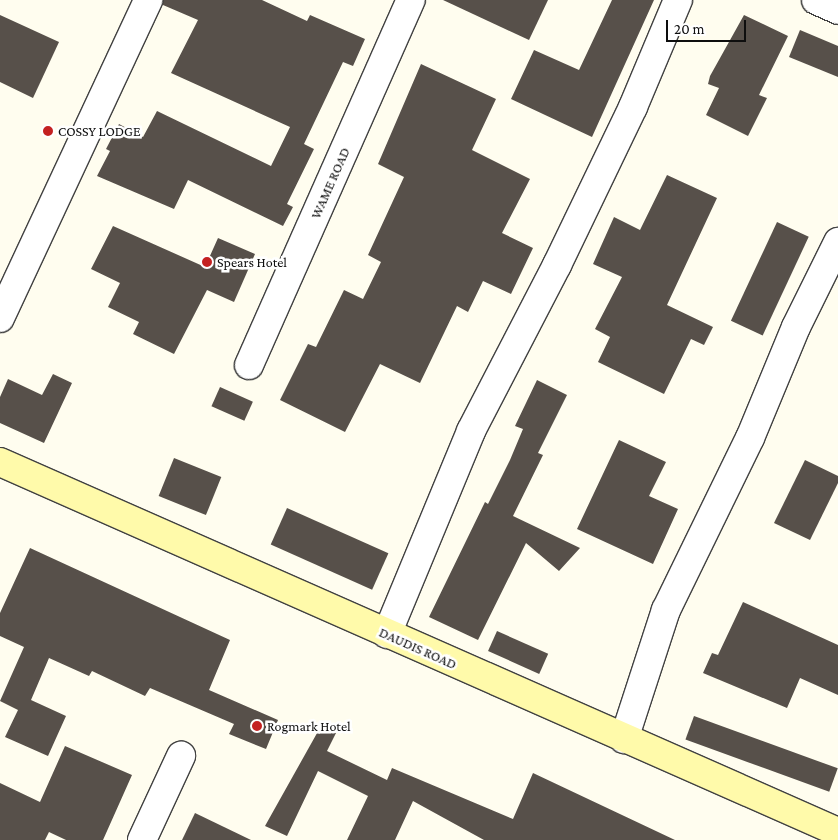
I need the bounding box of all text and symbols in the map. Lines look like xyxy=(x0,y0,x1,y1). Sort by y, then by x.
scale bar xyxy=(668,10,748,42)
text: 20 m xyxy=(674,21,705,37)
place label: COSSY LODGE xyxy=(58,123,141,139)
marker: COSSY LODGE xyxy=(42,125,54,137)
street label: WAME ROAD xyxy=(307,145,353,221)
place label: Spears Hotel xyxy=(217,254,287,270)
marker: Spears Hotel xyxy=(201,256,213,268)
street label: DAUDIS ROAD xyxy=(377,623,459,673)
place label: Rogmark Hotel xyxy=(267,718,351,734)
marker: Rogmark Hotel xyxy=(251,720,263,732)

